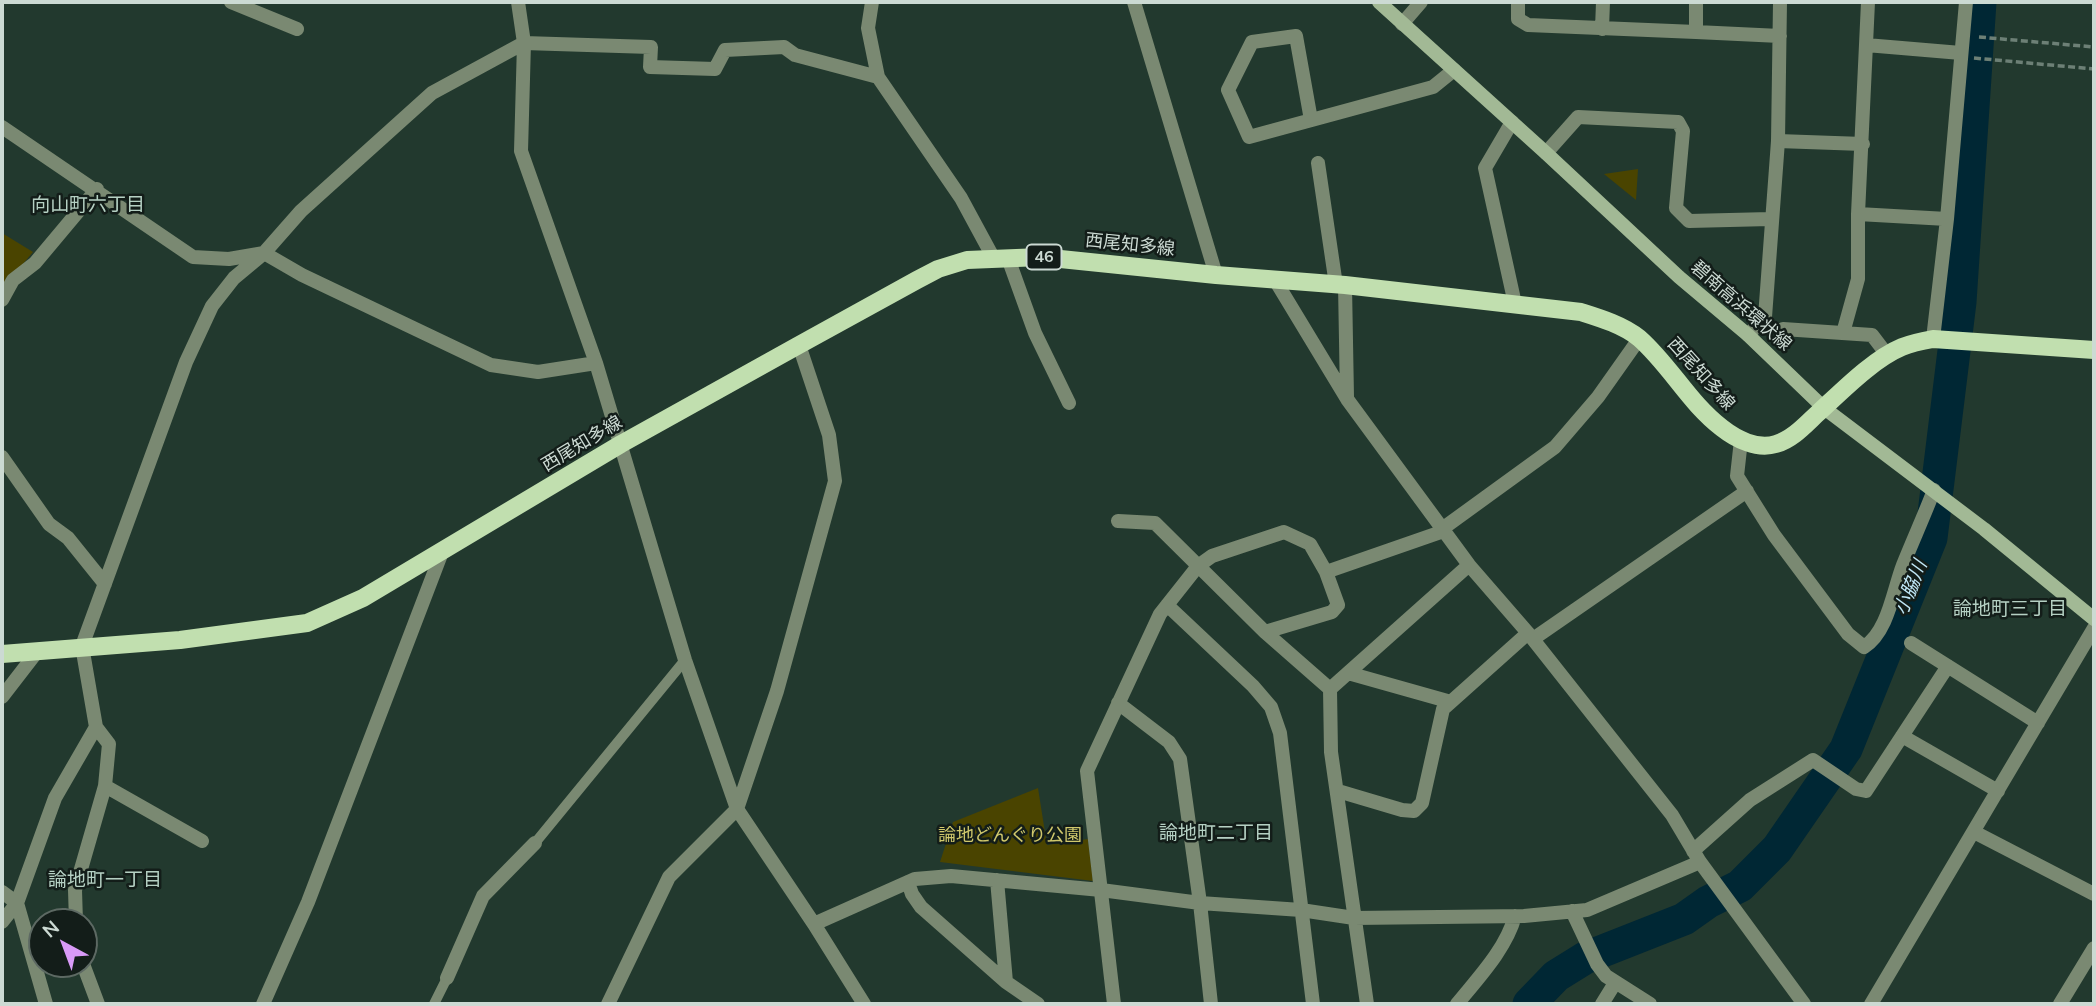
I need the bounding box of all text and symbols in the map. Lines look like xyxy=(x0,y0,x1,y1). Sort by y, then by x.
district label: 向山町六丁目 xyxy=(31,194,145,216)
street label: 西尾知多線 xyxy=(1084,230,1176,260)
road number: 46 xyxy=(1026,244,1062,270)
street label: 碧南高浜環状線 xyxy=(1686,257,1796,355)
street label: 西尾知多線 xyxy=(1663,333,1739,415)
street label: 西尾知多線 xyxy=(538,412,626,476)
water label: 小脇川 xyxy=(1890,557,1932,619)
district label: 論地町三丁目 xyxy=(1953,598,2067,620)
district label: 論地町二丁目 xyxy=(1159,822,1273,844)
park label: 論地どんぐり公園 xyxy=(938,825,1082,847)
district label: 論地町一丁目 xyxy=(48,869,162,891)
north arrow xyxy=(28,908,98,978)
text: N xyxy=(37,915,64,942)

